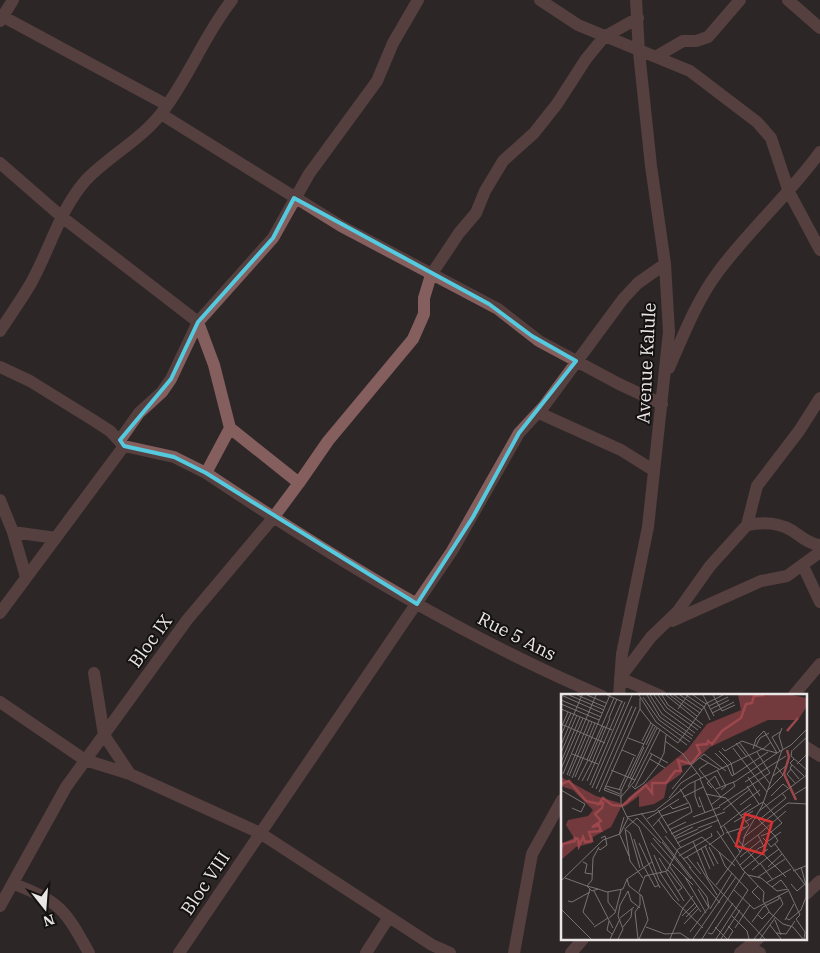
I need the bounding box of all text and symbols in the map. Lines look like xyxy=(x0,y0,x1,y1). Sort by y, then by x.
street label: Avenue Kalule xyxy=(631,302,661,424)
street label: Rue 5 Ans xyxy=(474,607,560,665)
street label: Bloc IX xyxy=(123,610,177,672)
inset map xyxy=(561,694,808,940)
street label: Bloc VIII xyxy=(175,847,235,919)
north arrow xyxy=(20,883,70,933)
text: N xyxy=(41,910,57,931)

